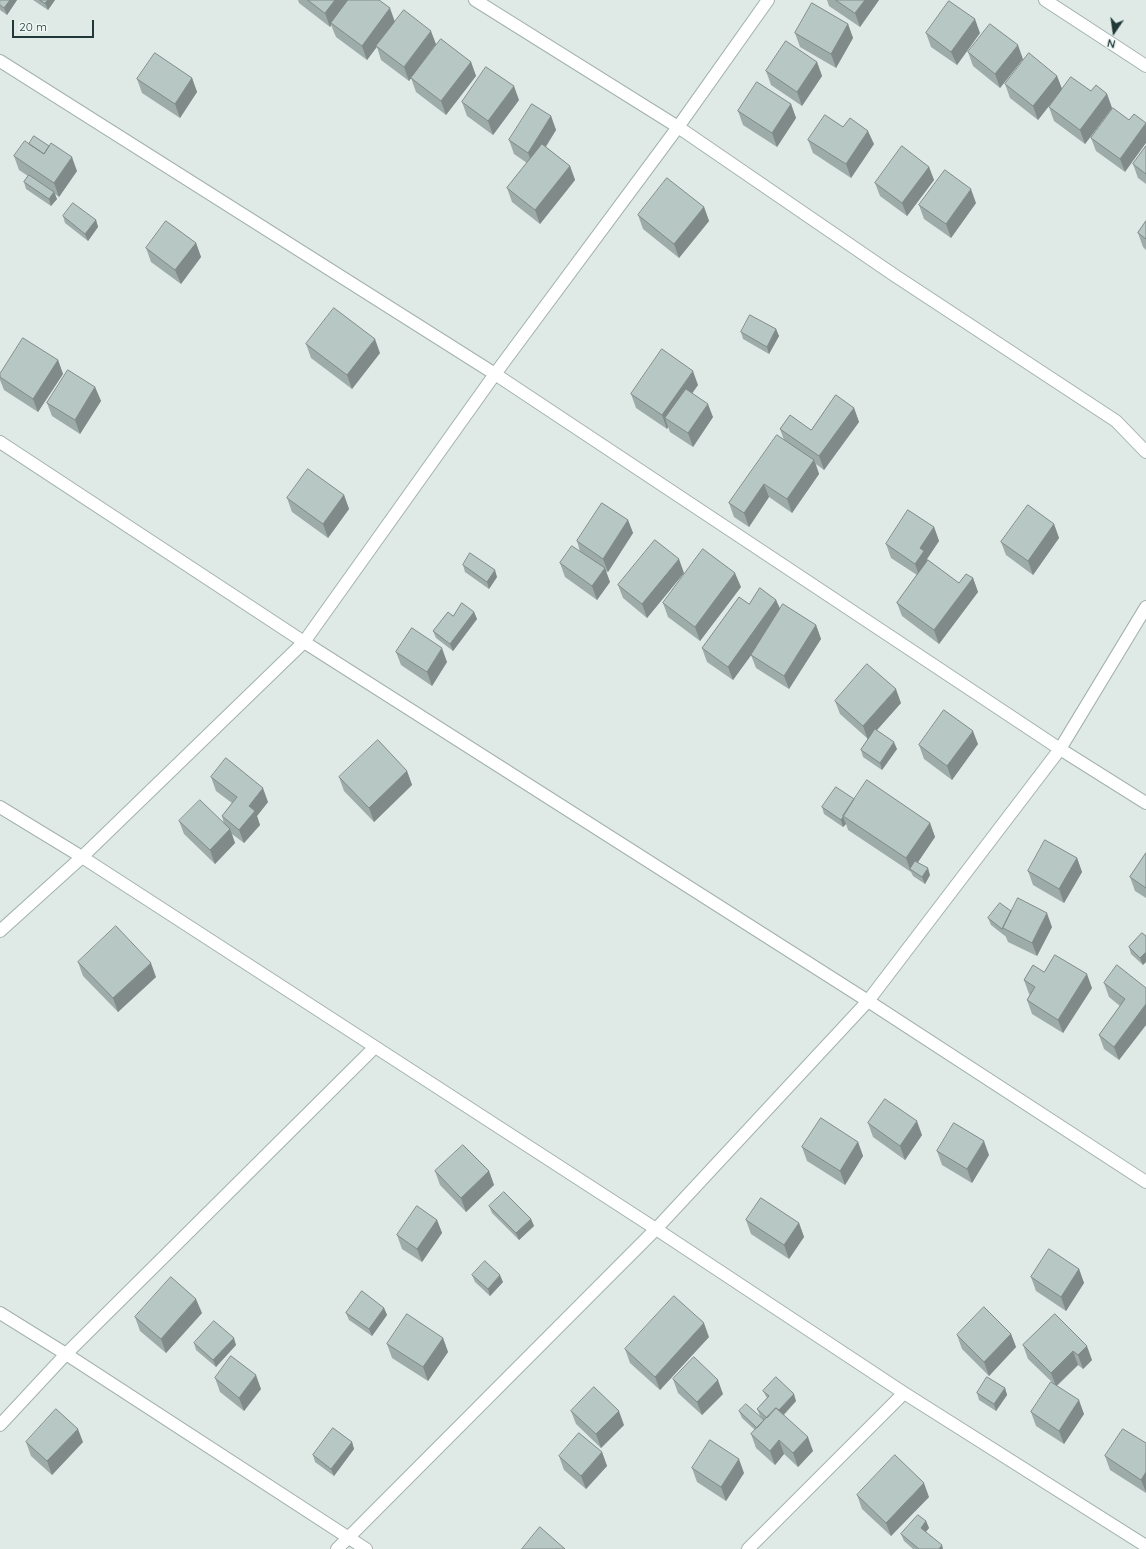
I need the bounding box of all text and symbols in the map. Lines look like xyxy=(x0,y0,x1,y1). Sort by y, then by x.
scale bar xyxy=(14,12,96,38)
north arrow xyxy=(1094,12,1134,52)
text: 20 m xyxy=(19,19,47,34)
text: N xyxy=(1106,36,1117,51)

